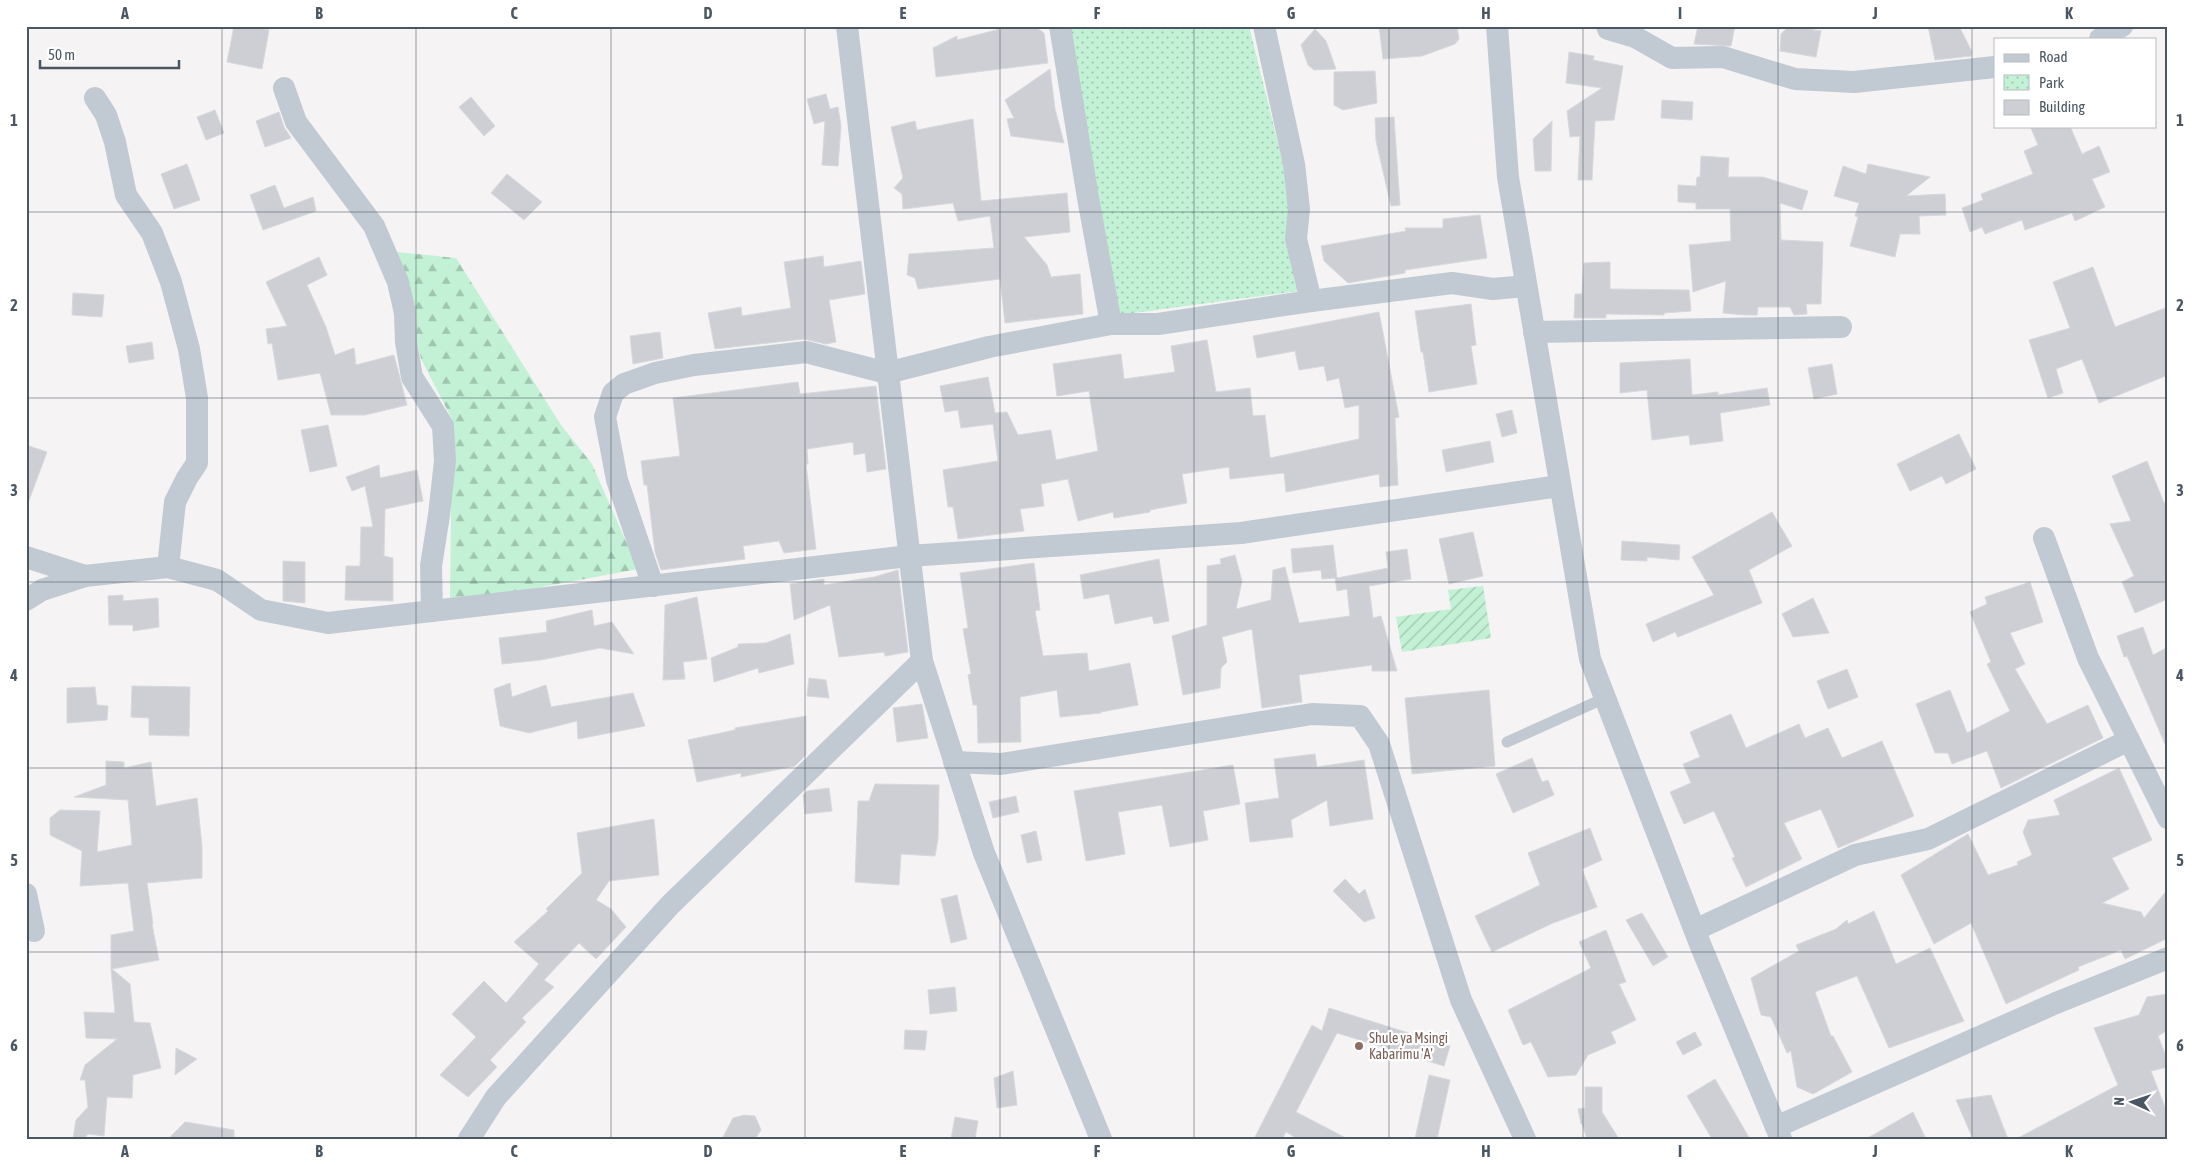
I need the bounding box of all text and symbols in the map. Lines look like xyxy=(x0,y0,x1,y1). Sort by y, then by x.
text: A xyxy=(120,4,129,22)
text: B xyxy=(315,4,323,22)
text: C xyxy=(510,4,518,22)
text: D xyxy=(704,4,713,22)
text: E xyxy=(900,4,907,22)
text: F xyxy=(1094,4,1101,22)
text: G xyxy=(1287,4,1296,22)
text: H xyxy=(1481,4,1491,22)
text: I xyxy=(1678,4,1682,22)
text: J xyxy=(1871,4,1878,22)
text: K xyxy=(2065,4,2073,22)
scale bar xyxy=(40,38,179,70)
legend xyxy=(1994,38,2156,128)
text: 50 m xyxy=(48,46,75,63)
text: Road xyxy=(2039,48,2068,65)
text: Park xyxy=(2039,74,2064,91)
text: Building xyxy=(2039,98,2085,115)
text: 1 xyxy=(10,111,18,129)
text: 1 xyxy=(2176,111,2184,129)
text: 2 xyxy=(10,296,18,314)
text: 2 xyxy=(2176,296,2184,314)
text: 3 xyxy=(10,481,18,499)
text: 3 xyxy=(2176,481,2184,499)
text: 4 xyxy=(9,666,18,684)
text: 4 xyxy=(2175,666,2184,684)
text: 5 xyxy=(10,851,18,869)
text: 5 xyxy=(2176,851,2184,869)
place label: Shule ya Msingi Kabarimu 'A' xyxy=(1369,1030,1448,1062)
text: 6 xyxy=(10,1036,18,1054)
text: 6 xyxy=(2176,1036,2184,1054)
marker: Shule ya Msingi Kabarimu 'A' xyxy=(1353,1040,1365,1052)
north arrow xyxy=(2106,1078,2156,1128)
text: N xyxy=(2111,1097,2127,1106)
text: A xyxy=(120,1142,129,1160)
text: B xyxy=(315,1142,323,1160)
text: C xyxy=(510,1142,518,1160)
text: D xyxy=(704,1142,713,1160)
text: E xyxy=(900,1142,907,1160)
text: F xyxy=(1094,1142,1101,1160)
text: G xyxy=(1287,1142,1296,1160)
text: H xyxy=(1481,1142,1491,1160)
text: I xyxy=(1678,1142,1682,1160)
text: J xyxy=(1871,1142,1878,1160)
text: K xyxy=(2065,1142,2073,1160)

